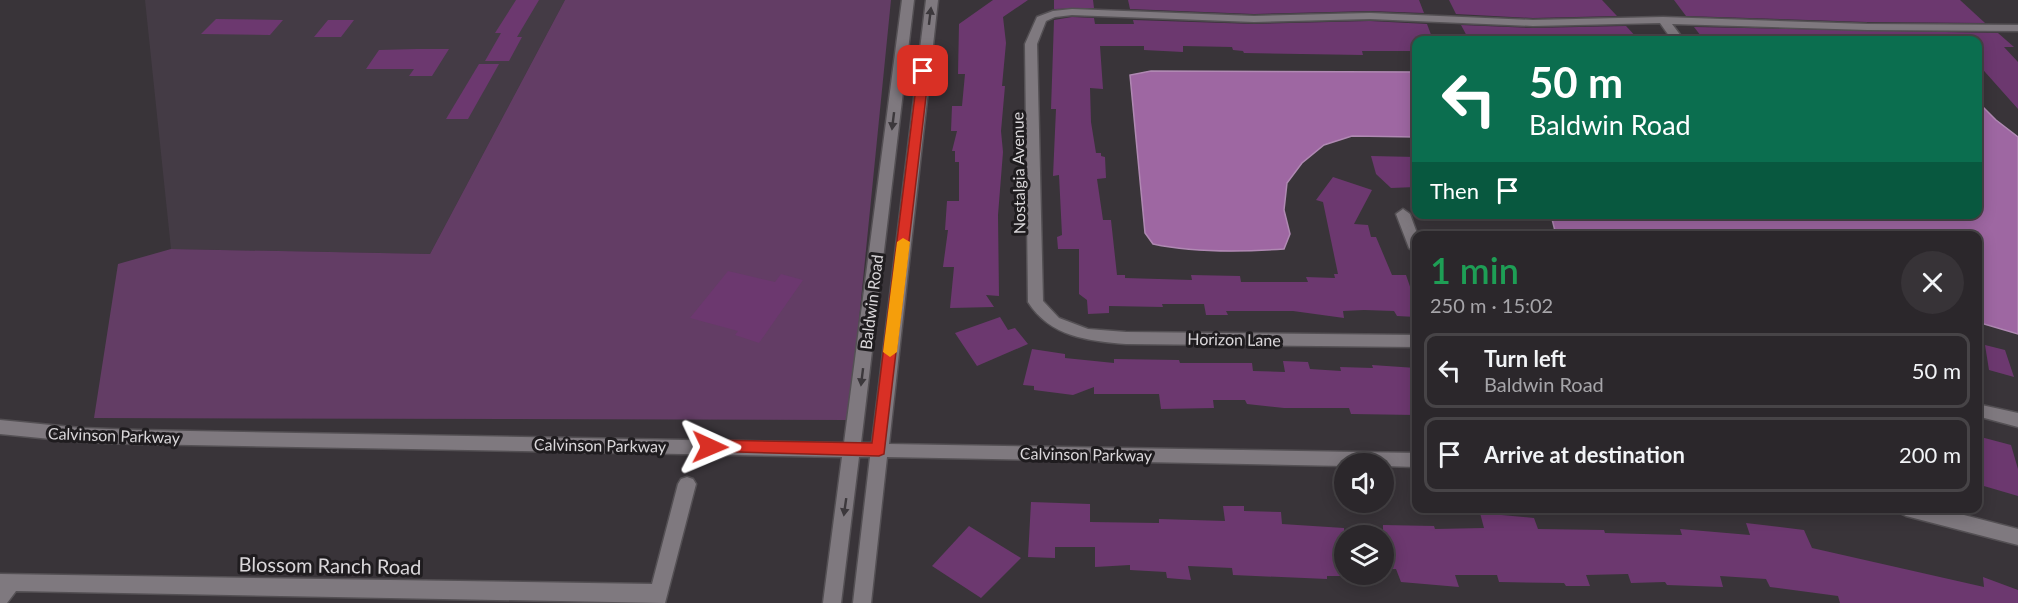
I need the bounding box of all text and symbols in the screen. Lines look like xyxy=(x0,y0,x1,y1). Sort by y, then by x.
one-way arrow xyxy=(925,7,935,26)
pin xyxy=(897,45,948,96)
icon: arrive xyxy=(906,54,939,87)
text: 50 m xyxy=(1529,57,1623,107)
icon: left xyxy=(1430,60,1508,138)
text: Baldwin Road xyxy=(1529,108,1691,141)
one-way arrow xyxy=(888,111,898,130)
street label: Nostalgia Avenue xyxy=(1007,112,1029,234)
icon: arrive xyxy=(1491,174,1524,207)
text: Then xyxy=(1430,177,1479,204)
text: 1 min xyxy=(1430,248,1519,292)
button: close xyxy=(1901,251,1964,314)
street label: Baldwin Road xyxy=(856,253,886,351)
text: 250 m · 15:02 xyxy=(1430,293,1553,317)
street label: Horizon Lane xyxy=(1187,329,1281,349)
text: Turn left xyxy=(1484,345,1566,372)
icon: left xyxy=(1433,354,1466,387)
text: 50 m xyxy=(1912,357,1961,384)
one-way arrow xyxy=(857,367,867,386)
text: Baldwin Road xyxy=(1484,372,1604,396)
position arrow xyxy=(678,415,742,479)
street label: Calvinson Parkway xyxy=(48,423,181,447)
street label: Calvinson Parkway xyxy=(534,434,667,456)
icon: arrive xyxy=(1433,438,1466,471)
text: Arrive at destination xyxy=(1484,441,1685,468)
text: 200 m xyxy=(1899,441,1961,468)
street label: Calvinson Parkway xyxy=(1020,443,1153,465)
map controls xyxy=(1334,453,1394,585)
button: sound xyxy=(1334,453,1394,513)
one-way arrow xyxy=(841,498,850,517)
button: layers xyxy=(1334,525,1394,585)
street label: Blossom Ranch Road xyxy=(238,551,422,579)

